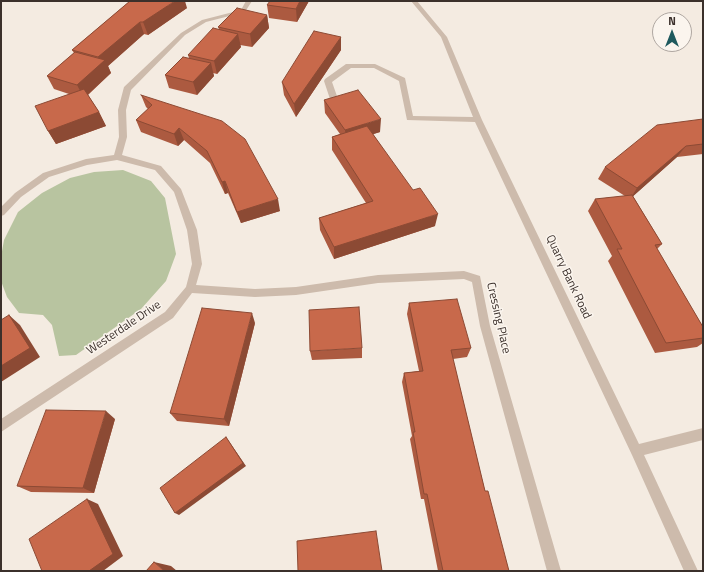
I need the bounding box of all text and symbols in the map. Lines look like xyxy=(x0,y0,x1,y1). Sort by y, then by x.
north arrow xyxy=(652,12,692,52)
text: N xyxy=(668,13,676,29)
street label: Quarry Bank Road xyxy=(542,233,594,321)
street label: Cressing Place xyxy=(483,281,513,355)
street label: Westerdale Drive xyxy=(84,298,164,358)

